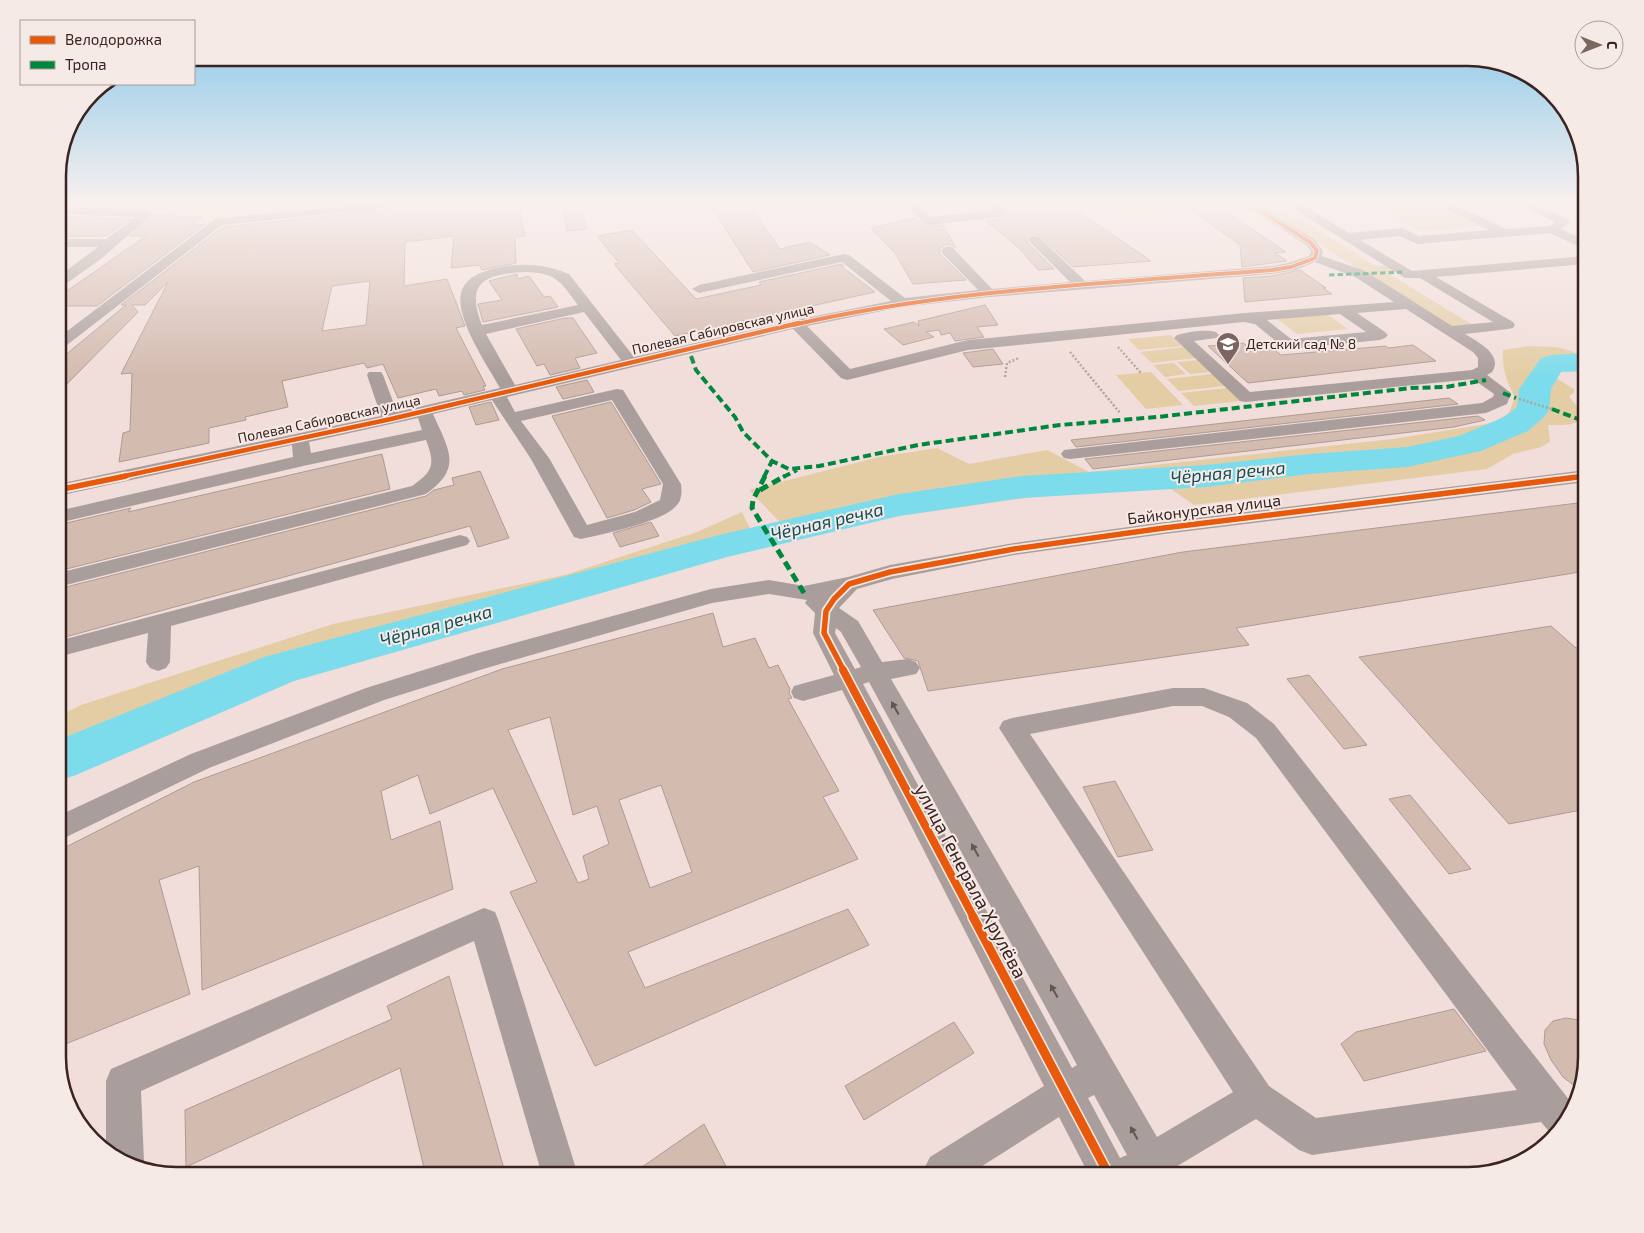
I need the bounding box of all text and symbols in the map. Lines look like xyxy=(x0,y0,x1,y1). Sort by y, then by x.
legend xyxy=(20,20,195,85)
north arrow xyxy=(1574,20,1624,70)
text: Велодорожка xyxy=(65,30,162,48)
text: С xyxy=(1604,41,1621,49)
text: Тропа xyxy=(65,55,107,73)
street label: Полевая Сабировская улица xyxy=(630,299,816,358)
school or university icon: Детский сад № 8 xyxy=(1215,331,1241,365)
place label: Детский сад № 8 xyxy=(1246,335,1356,352)
street label: Полевая Сабировская улица xyxy=(236,391,422,446)
water label: Чёрная речка xyxy=(1170,456,1286,488)
street label: Байконурская улица xyxy=(1126,490,1282,528)
water label: Чёрная речка xyxy=(768,497,885,545)
water label: Чёрная речка xyxy=(377,599,494,651)
one-way arrow xyxy=(891,701,900,715)
street label: улица Генерала Хрулёва xyxy=(910,780,1032,982)
one-way arrow xyxy=(971,842,979,857)
one-way arrow xyxy=(1050,985,1059,998)
one-way arrow xyxy=(1130,1126,1138,1140)

